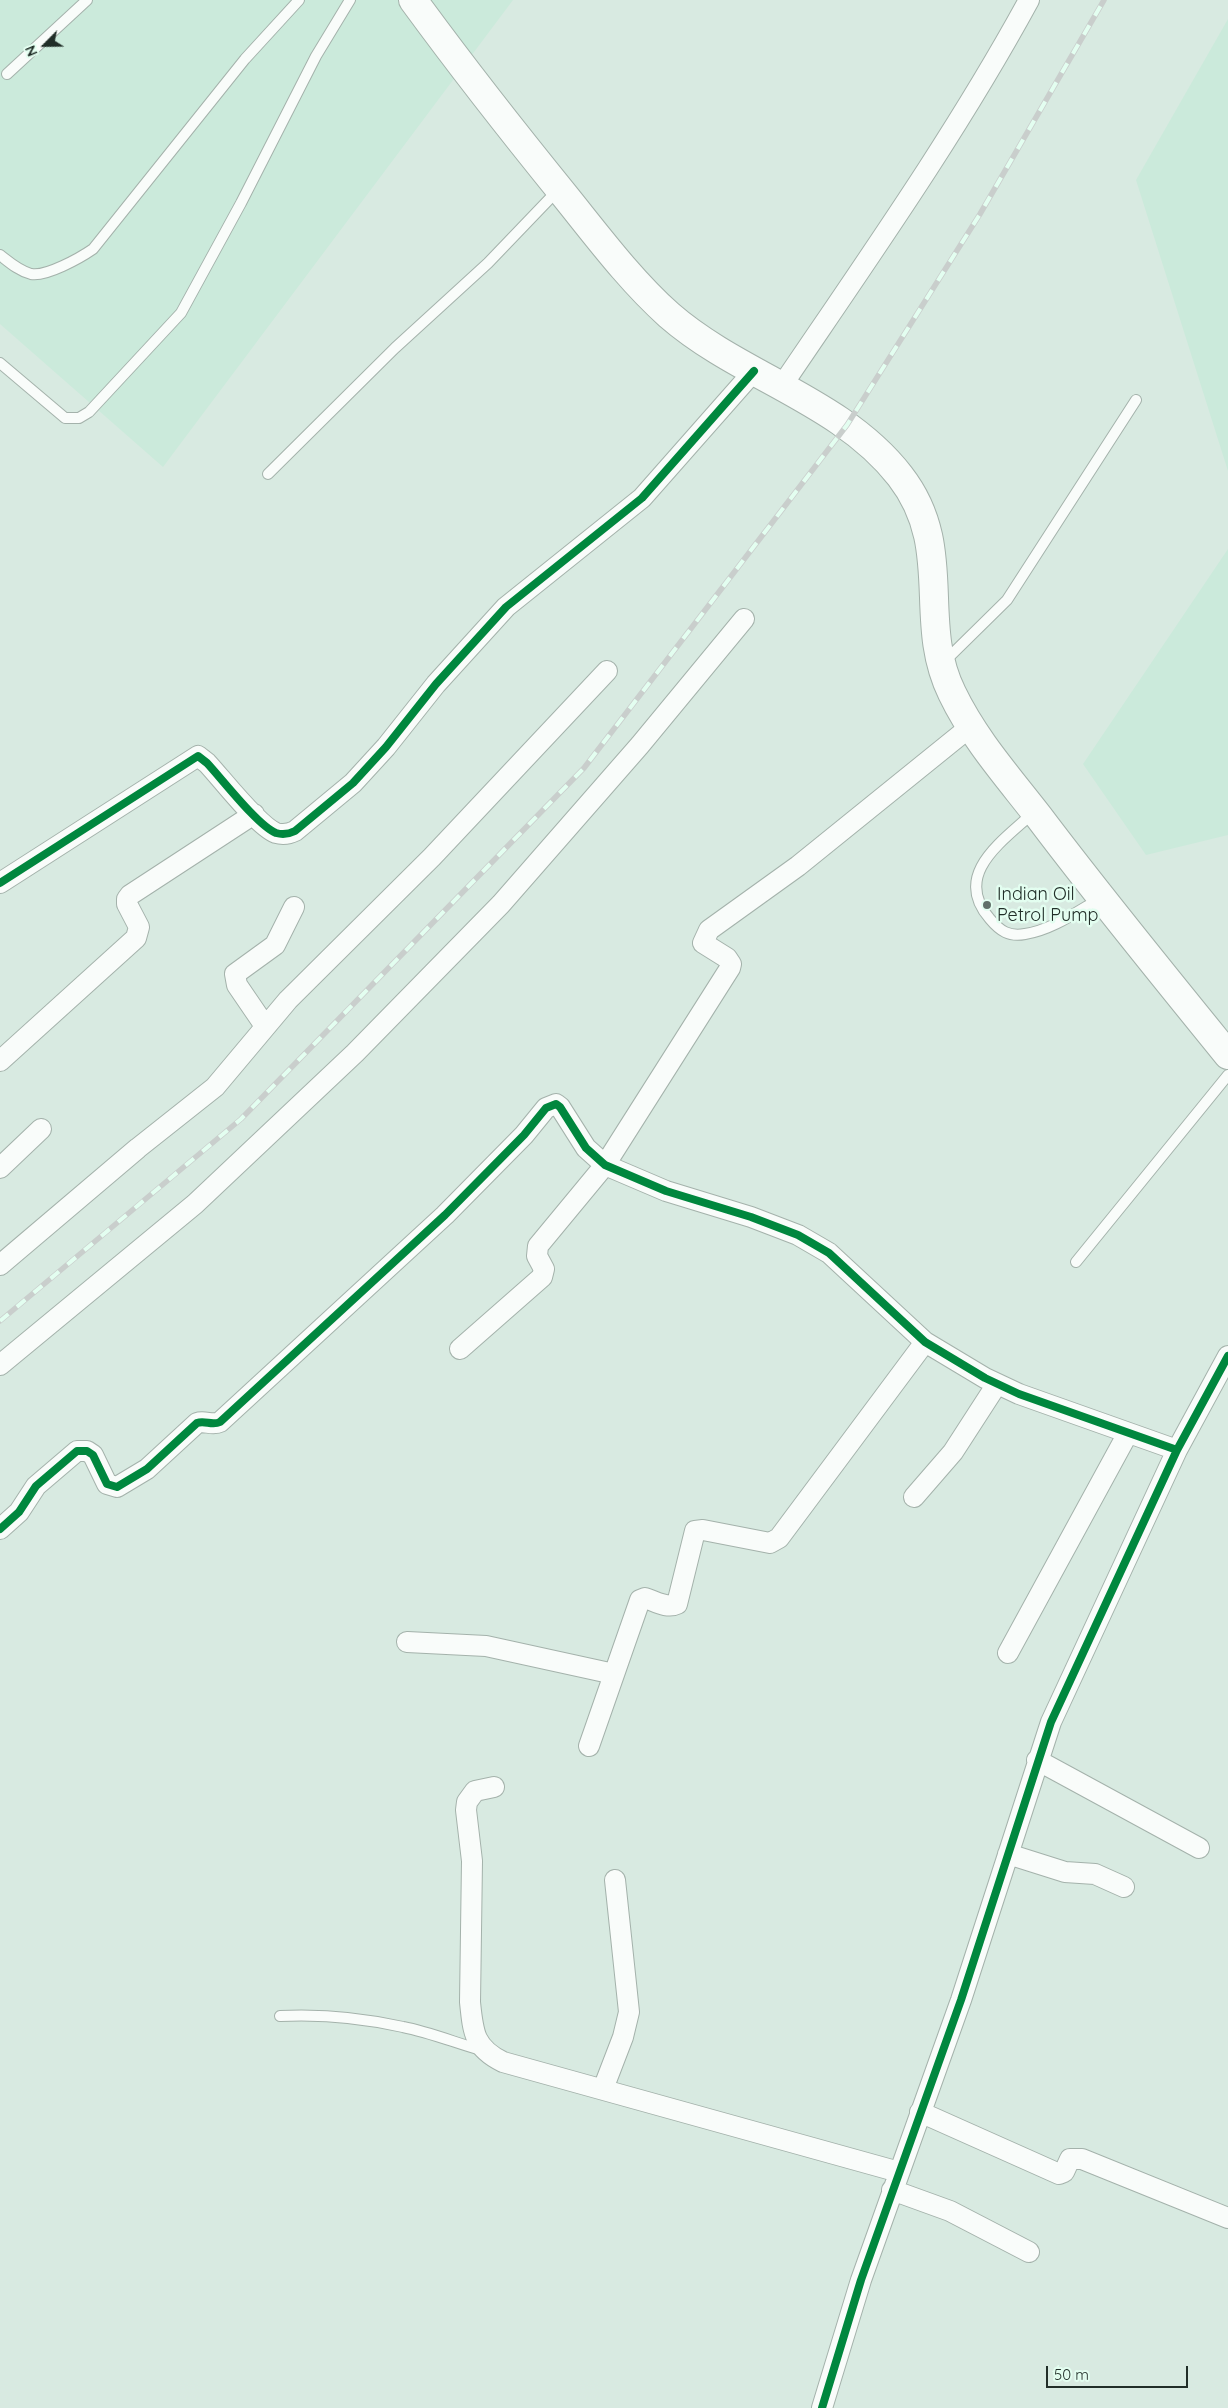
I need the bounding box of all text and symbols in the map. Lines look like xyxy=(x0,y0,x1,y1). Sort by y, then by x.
north arrow xyxy=(20,20,70,70)
text: N xyxy=(21,43,41,59)
place label: Indian Oil Petrol Pump xyxy=(997,884,1098,926)
marker: Indian Oil Petrol Pump xyxy=(981,899,993,911)
scale bar xyxy=(1048,2356,1190,2388)
text: 50 m xyxy=(1054,2365,1089,2384)

